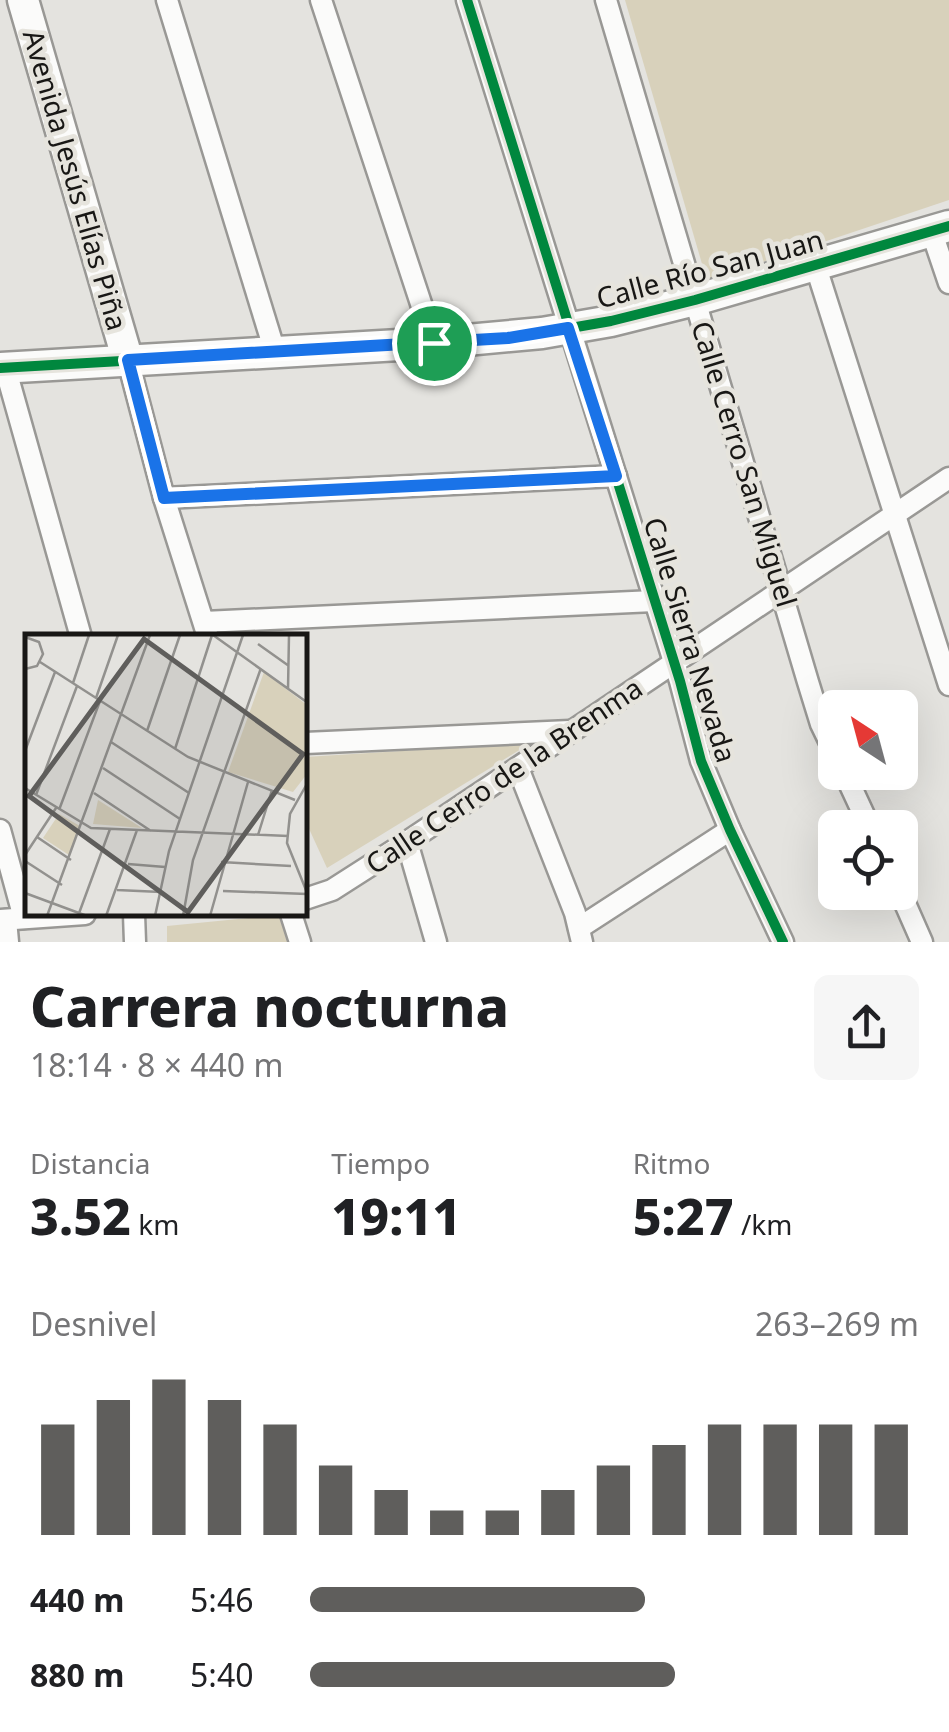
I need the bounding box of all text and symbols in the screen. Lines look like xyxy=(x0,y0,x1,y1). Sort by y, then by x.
street label: Avenida Jesús Elías Piña xyxy=(15,25,137,334)
street label: Calle Río San Juan xyxy=(592,219,827,317)
pin xyxy=(392,301,477,386)
icon: arrive xyxy=(407,316,462,371)
street label: Calle Cerro San Miguel xyxy=(683,316,807,611)
street label: Calle Sierra Nevada xyxy=(636,513,746,767)
inset map xyxy=(25,634,308,917)
street label: Calle Cerro de la Brenma xyxy=(358,668,649,882)
north arrow xyxy=(818,690,918,790)
map controls xyxy=(818,690,918,910)
button: locate xyxy=(818,810,918,910)
text: Carrera nocturna xyxy=(30,968,509,1043)
button: share xyxy=(814,975,919,1080)
text: 18:14 · 8 × 440 m xyxy=(30,1043,283,1086)
text: Distancia xyxy=(30,1144,151,1182)
text: Tiempo xyxy=(331,1144,430,1182)
text: Ritmo xyxy=(633,1144,711,1182)
text: 3.52 xyxy=(30,1182,131,1250)
text: 19:11 xyxy=(331,1182,461,1250)
text: 5:27 xyxy=(633,1182,734,1250)
text: km xyxy=(131,1205,179,1243)
text: /km xyxy=(734,1205,792,1243)
text: Desnivel xyxy=(30,1302,157,1345)
text: 263–269 m xyxy=(755,1302,919,1345)
text: 440 m xyxy=(30,1578,124,1621)
text: 5:46 xyxy=(190,1578,254,1621)
text: 880 m xyxy=(30,1653,124,1696)
text: 5:40 xyxy=(190,1653,254,1696)

